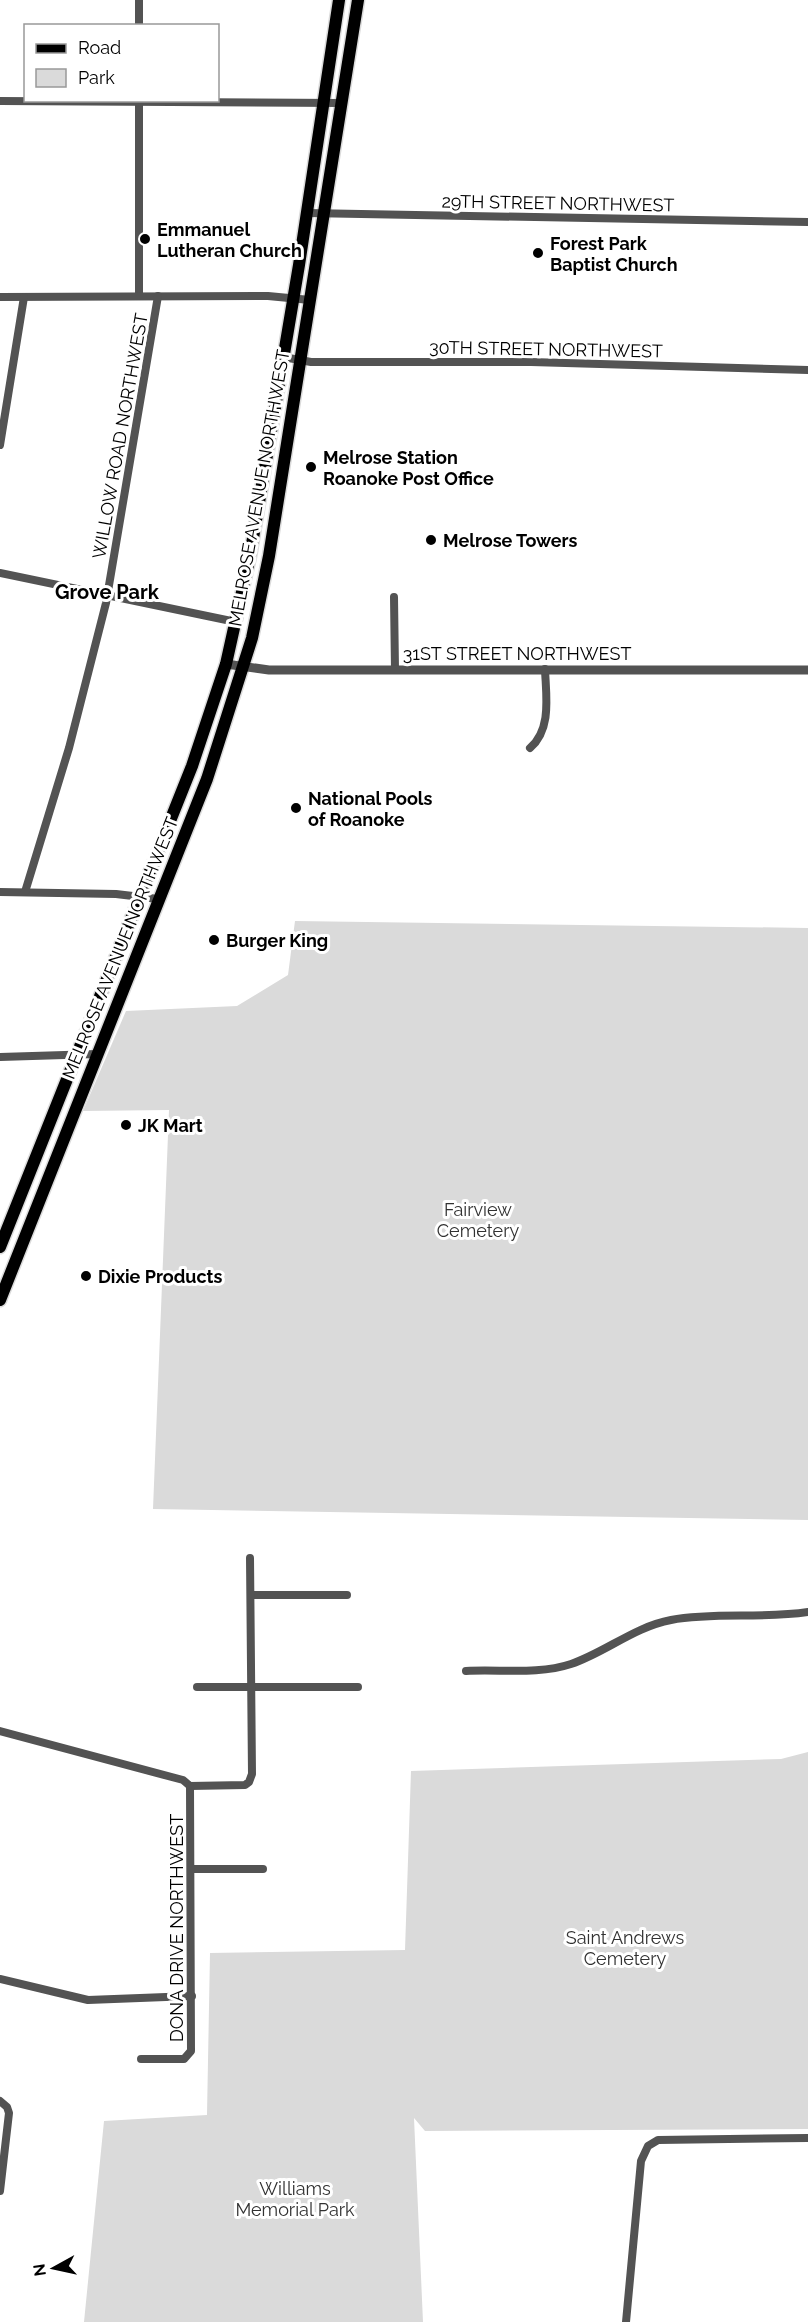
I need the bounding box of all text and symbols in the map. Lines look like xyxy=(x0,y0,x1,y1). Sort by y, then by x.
legend xyxy=(24,24,219,102)
text: Road xyxy=(78,37,121,58)
text: Park xyxy=(78,67,115,88)
street label: 29TH STREET NORTHWEST xyxy=(441,190,675,216)
place label: Emmanuel Lutheran Church xyxy=(157,219,302,261)
marker: Emmanuel Lutheran Church xyxy=(138,232,152,246)
place label: Forest Park Baptist Church xyxy=(550,233,678,275)
marker: Forest Park Baptist Church xyxy=(531,246,545,260)
street label: WILLOW ROAD NORTHWEST xyxy=(88,312,152,560)
street label: 30TH STREET NORTHWEST xyxy=(429,336,663,362)
street label: MELROSE AVENUE NORTHWEST xyxy=(224,348,294,628)
place label: Melrose Station Roanoke Post Office xyxy=(323,447,494,489)
marker: Melrose Station Roanoke Post Office xyxy=(304,460,318,474)
place label: Melrose Towers xyxy=(443,530,578,551)
marker: Melrose Towers xyxy=(424,533,438,547)
district label: Grove Park xyxy=(55,580,160,604)
street label: 31ST STREET NORTHWEST xyxy=(403,643,631,664)
place label: National Pools of Roanoke xyxy=(308,788,433,830)
marker: National Pools of Roanoke xyxy=(289,801,303,815)
street label: MELROSE AVENUE NORTHWEST xyxy=(58,814,182,1082)
place label: Burger King xyxy=(226,930,328,951)
marker: Burger King xyxy=(207,933,221,947)
place label: JK Mart xyxy=(138,1115,203,1136)
marker: JK Mart xyxy=(119,1118,133,1132)
park label: Fairview Cemetery xyxy=(437,1199,519,1241)
place label: Dixie Products xyxy=(98,1266,222,1287)
marker: Dixie Products xyxy=(79,1269,93,1283)
street label: DONA DRIVE NORTHWEST xyxy=(166,1814,187,2042)
park label: Saint Andrews Cemetery xyxy=(566,1927,685,1969)
park label: Williams Memorial Park xyxy=(235,2178,355,2220)
north arrow xyxy=(24,2238,84,2298)
text: N xyxy=(29,2263,50,2277)

